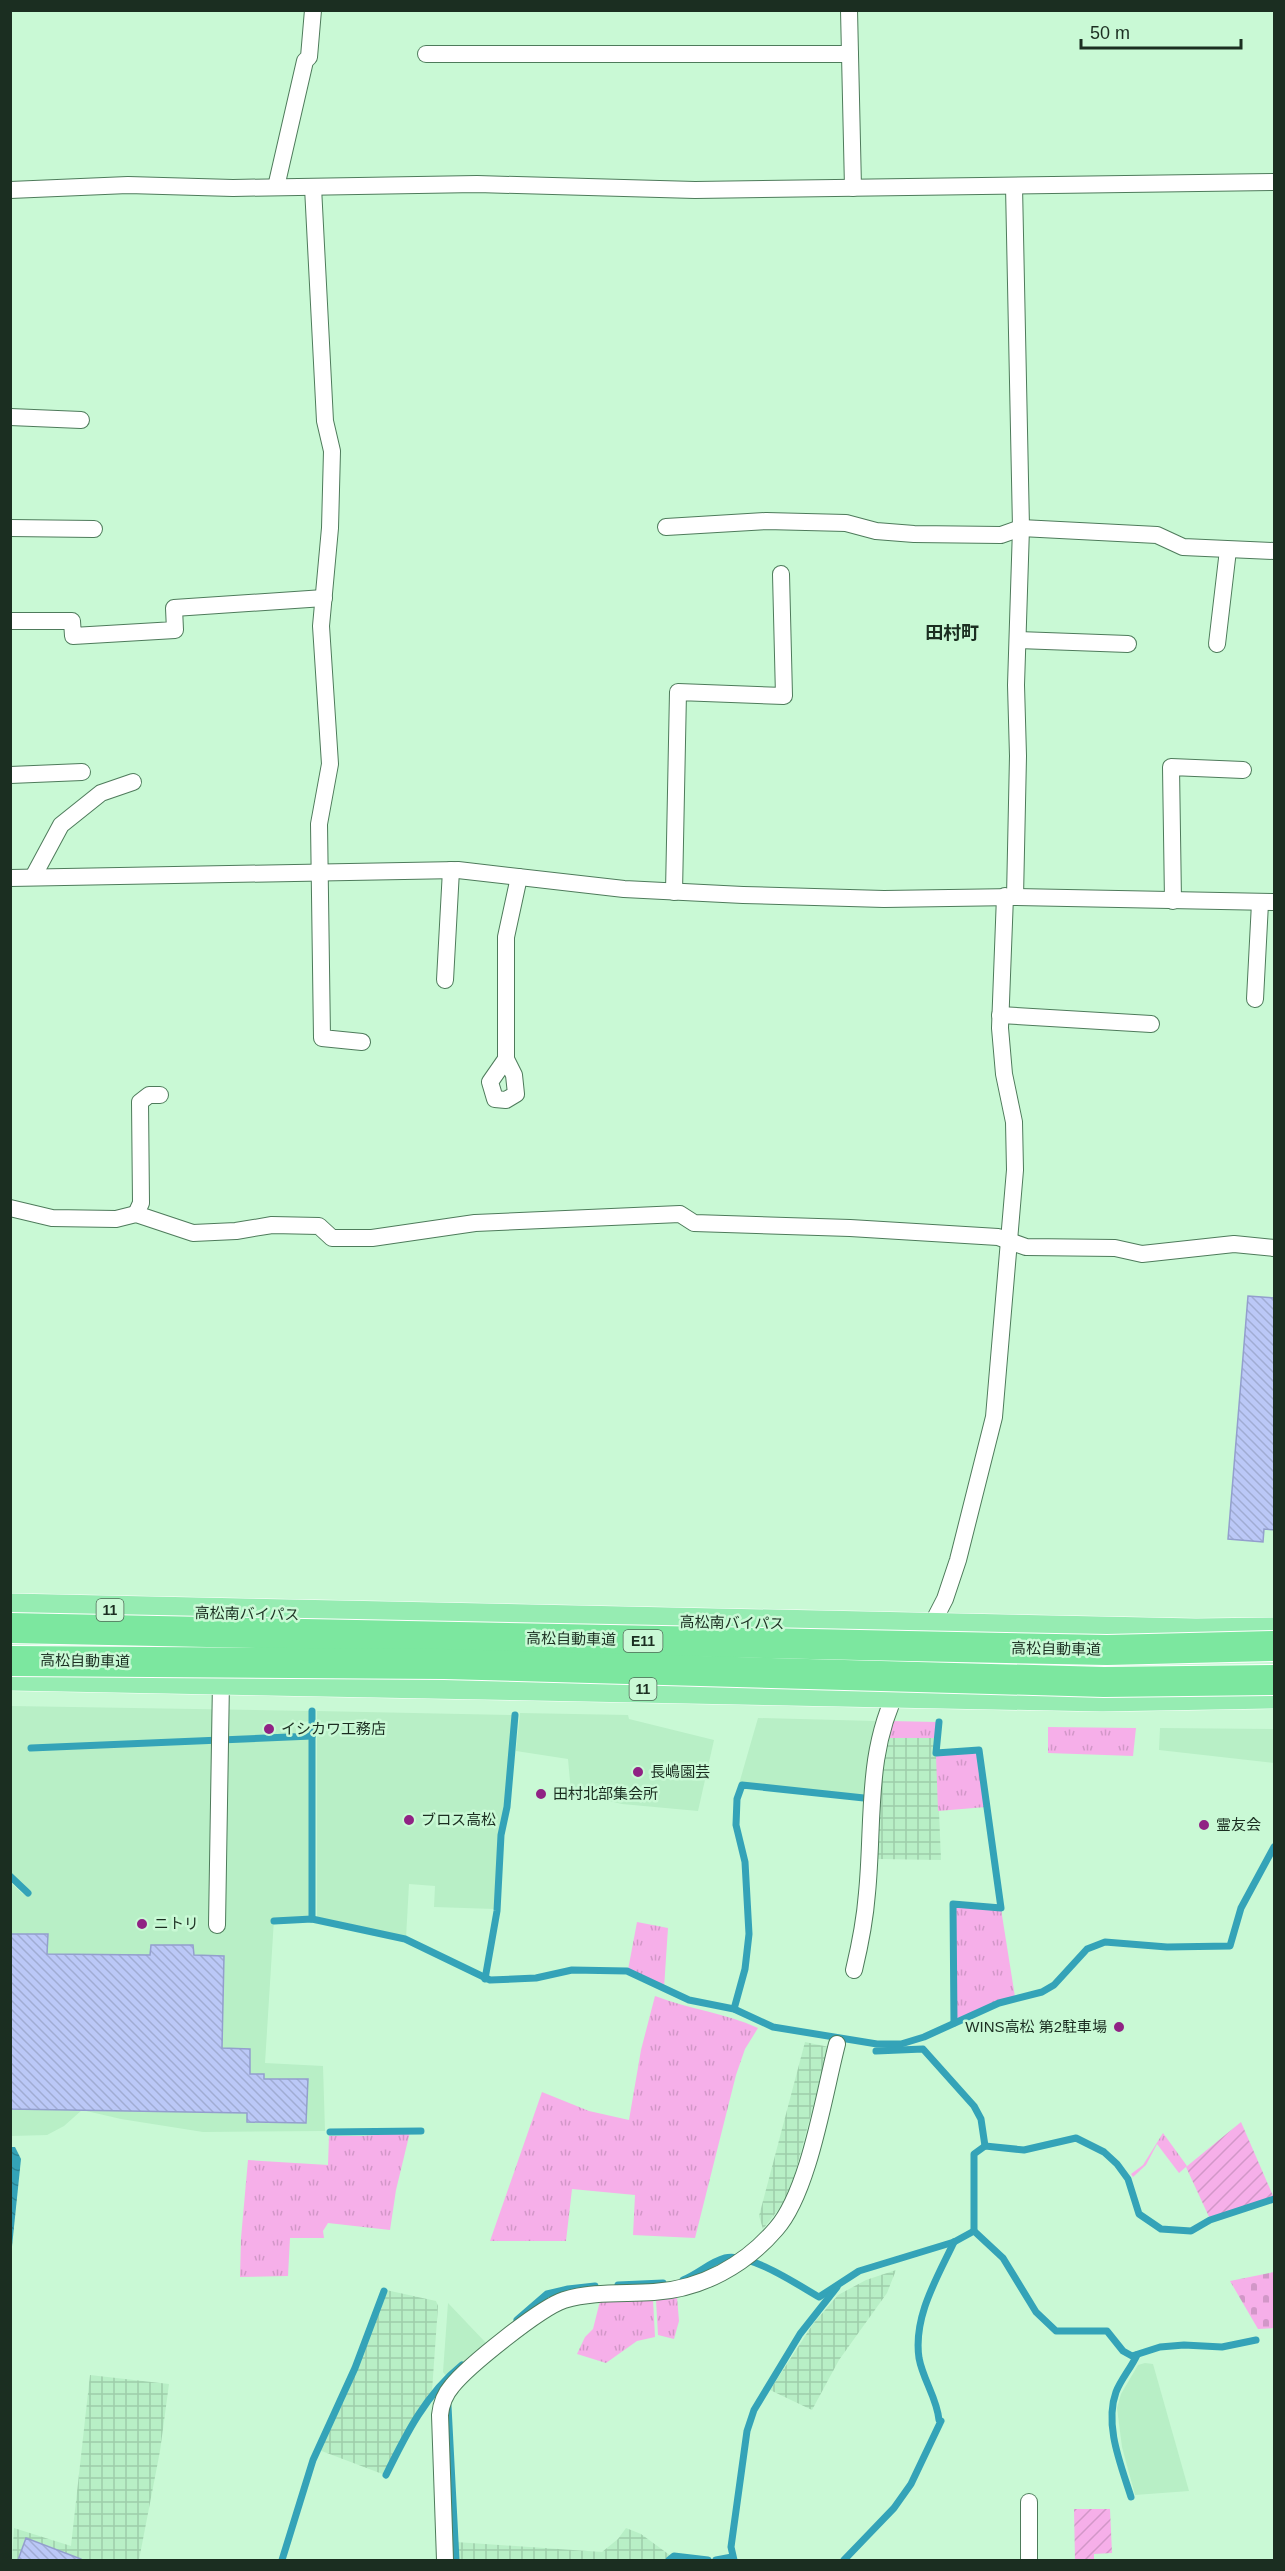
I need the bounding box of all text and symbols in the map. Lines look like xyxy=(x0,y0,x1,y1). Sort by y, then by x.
scale bar xyxy=(1081,12,1242,50)
text: 50 m xyxy=(1090,23,1130,43)
district label: 田村町 xyxy=(925,623,979,643)
road number: 11 xyxy=(96,1599,124,1621)
street label: 高松南バイパス xyxy=(195,1604,300,1623)
street label: 高松南バイパス xyxy=(680,1613,785,1632)
street label: 高松自動車道 xyxy=(526,1629,616,1648)
road number: E11 xyxy=(624,1630,662,1652)
street label: 高松自動車道 xyxy=(1011,1639,1101,1658)
street label: 高松自動車道 xyxy=(40,1651,130,1670)
road number: 11 xyxy=(630,1678,656,1700)
place label: イシカワ工務店 xyxy=(281,1720,386,1737)
marker: イシカワ工務店 xyxy=(262,1722,276,1736)
place label: 長嶋園芸 xyxy=(650,1763,710,1780)
marker: 長嶋園芸 xyxy=(631,1765,645,1779)
place label: 田村北部集会所 xyxy=(553,1785,658,1802)
marker: 田村北部集会所 xyxy=(534,1787,548,1801)
place label: ブロス高松 xyxy=(421,1811,496,1828)
marker: ブロス高松 xyxy=(402,1813,416,1827)
place label: 霊友会 xyxy=(1216,1816,1261,1833)
marker: 霊友会 xyxy=(1197,1818,1211,1832)
place label: ニトリ xyxy=(154,1915,199,1932)
marker: ニトリ xyxy=(135,1917,149,1931)
place label: WINS高松 第2駐車場 xyxy=(965,2018,1107,2035)
marker: WINS高松 第2駐車場 xyxy=(1112,2020,1126,2034)

